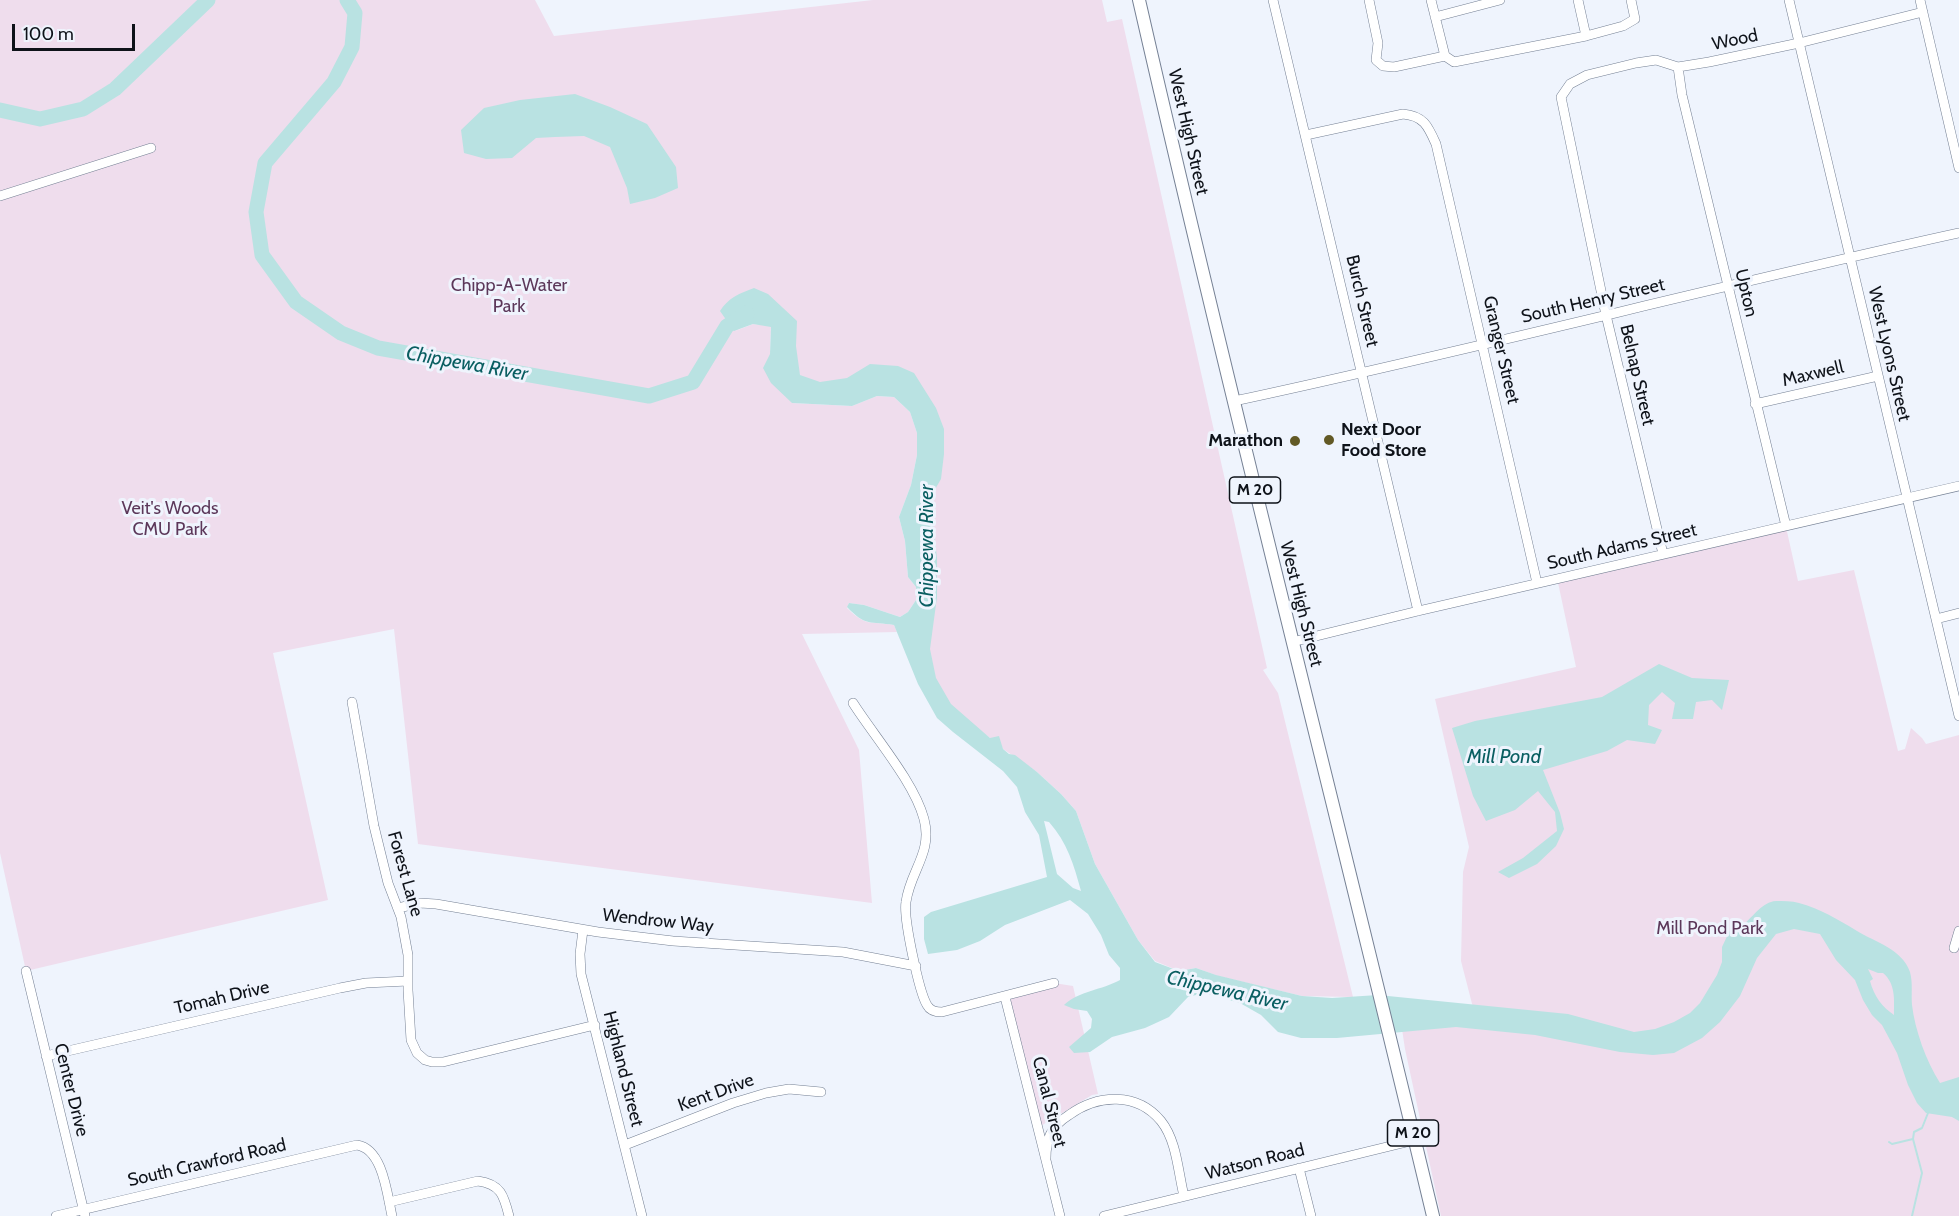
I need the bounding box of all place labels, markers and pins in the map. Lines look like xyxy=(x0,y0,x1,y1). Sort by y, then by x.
place label: Next Door Food Store xyxy=(1341,419,1426,462)
place label: Marathon xyxy=(1208,430,1283,452)
marker: Next Door Food Store xyxy=(1322,433,1336,447)
marker: Marathon xyxy=(1288,434,1302,448)

